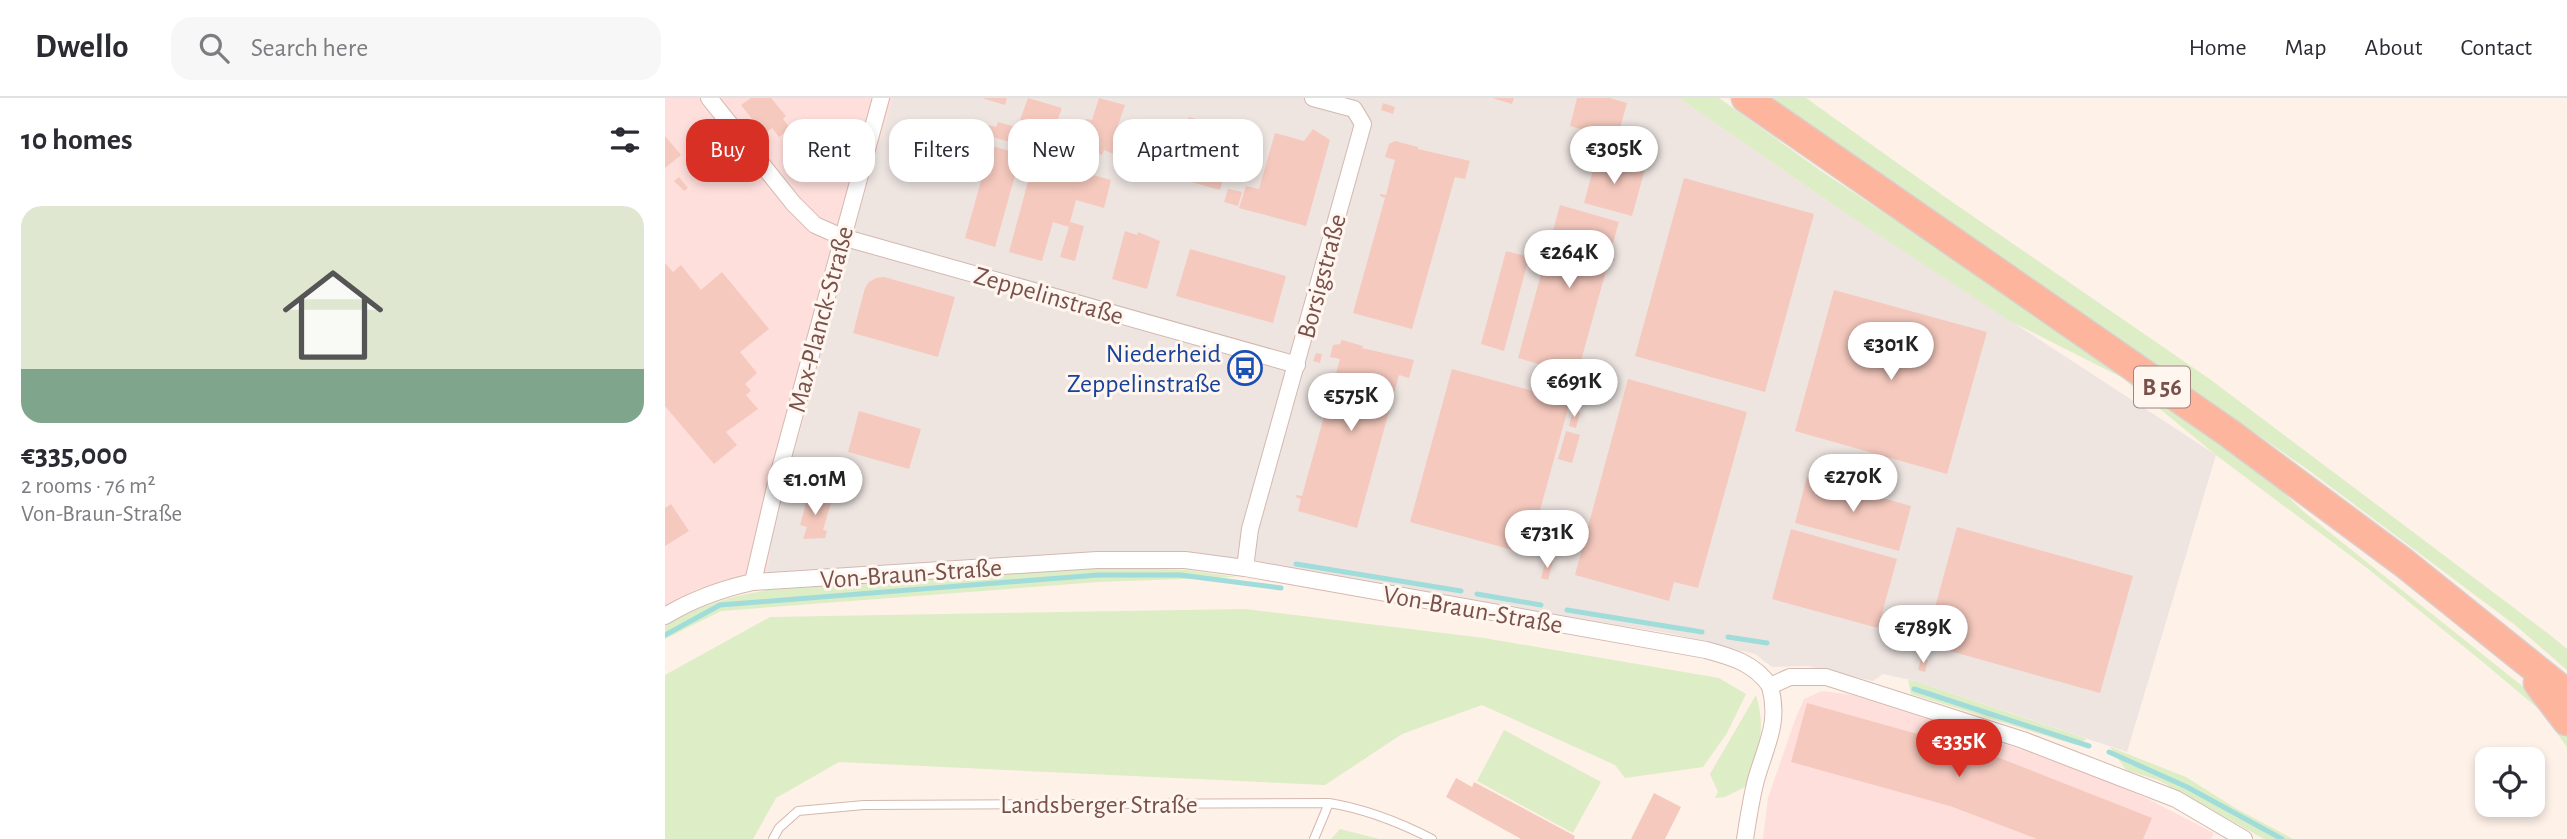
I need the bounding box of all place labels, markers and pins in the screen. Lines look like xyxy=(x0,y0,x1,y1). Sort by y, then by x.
pin: €305K xyxy=(1565,126,1663,186)
pin: €264K xyxy=(1520,230,1618,290)
pin: €301K xyxy=(1842,322,1940,382)
place label: Niederheid Zeppelinstraße xyxy=(1067,341,1221,397)
bus stop icon: Niederheid Zeppelinstraße xyxy=(1226,349,1264,387)
pin: €691K xyxy=(1525,360,1623,419)
pin: €575K xyxy=(1302,374,1400,433)
pin: €270K xyxy=(1804,454,1902,514)
pin: €1.01M xyxy=(758,458,872,517)
pin: €731K xyxy=(1498,510,1596,570)
pin: €789K xyxy=(1874,606,1972,665)
pin: €335K xyxy=(1910,720,2008,779)

